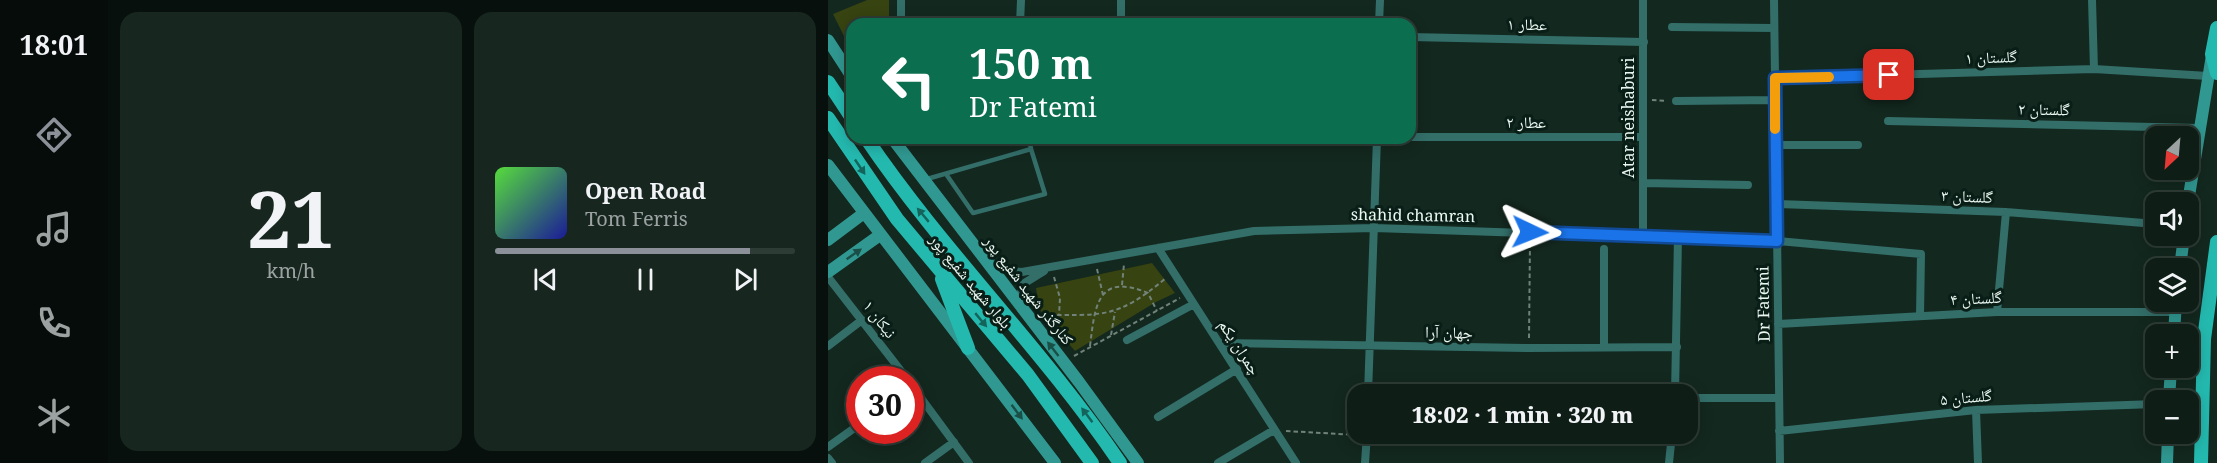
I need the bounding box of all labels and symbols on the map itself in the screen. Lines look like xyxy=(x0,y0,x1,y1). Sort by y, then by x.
street label: عطار ۱ xyxy=(1507,13,1547,35)
street label: گلستان ۱ xyxy=(1965,45,2018,69)
pin xyxy=(1863,49,1914,100)
street label: Atar neishaburi xyxy=(1617,58,1639,178)
street label: گلستان ۲ xyxy=(2018,98,2070,120)
street label: عطار ۲ xyxy=(1506,111,1546,133)
north arrow xyxy=(2145,126,2199,180)
one-way arrow xyxy=(854,159,865,175)
street label: گلستان ۳ xyxy=(1941,184,1994,208)
position arrow xyxy=(1498,200,1562,264)
street label: shahid chamran xyxy=(1351,203,1475,227)
one-way arrow xyxy=(917,207,930,223)
street label: بلوار شهید شفیع پور xyxy=(924,228,1017,333)
street label: کنارگذر شهید شفیع پور xyxy=(979,230,1079,350)
one-way arrow xyxy=(846,249,862,260)
street label: Dr Fatemi xyxy=(1751,266,1775,342)
street label: گلستان ۴ xyxy=(1950,286,2003,310)
street label: نیکان ۱ xyxy=(858,296,902,342)
one-way arrow xyxy=(974,312,987,327)
street label: چمران یکم xyxy=(1214,315,1266,379)
street label: جهان آرا xyxy=(1425,321,1473,343)
one-way arrow xyxy=(1047,341,1060,357)
speed limit sign: 30 xyxy=(846,366,924,444)
street label: گلستان ۵ xyxy=(1939,384,1993,410)
one-way arrow xyxy=(1010,404,1022,419)
one-way arrow xyxy=(1081,407,1093,422)

